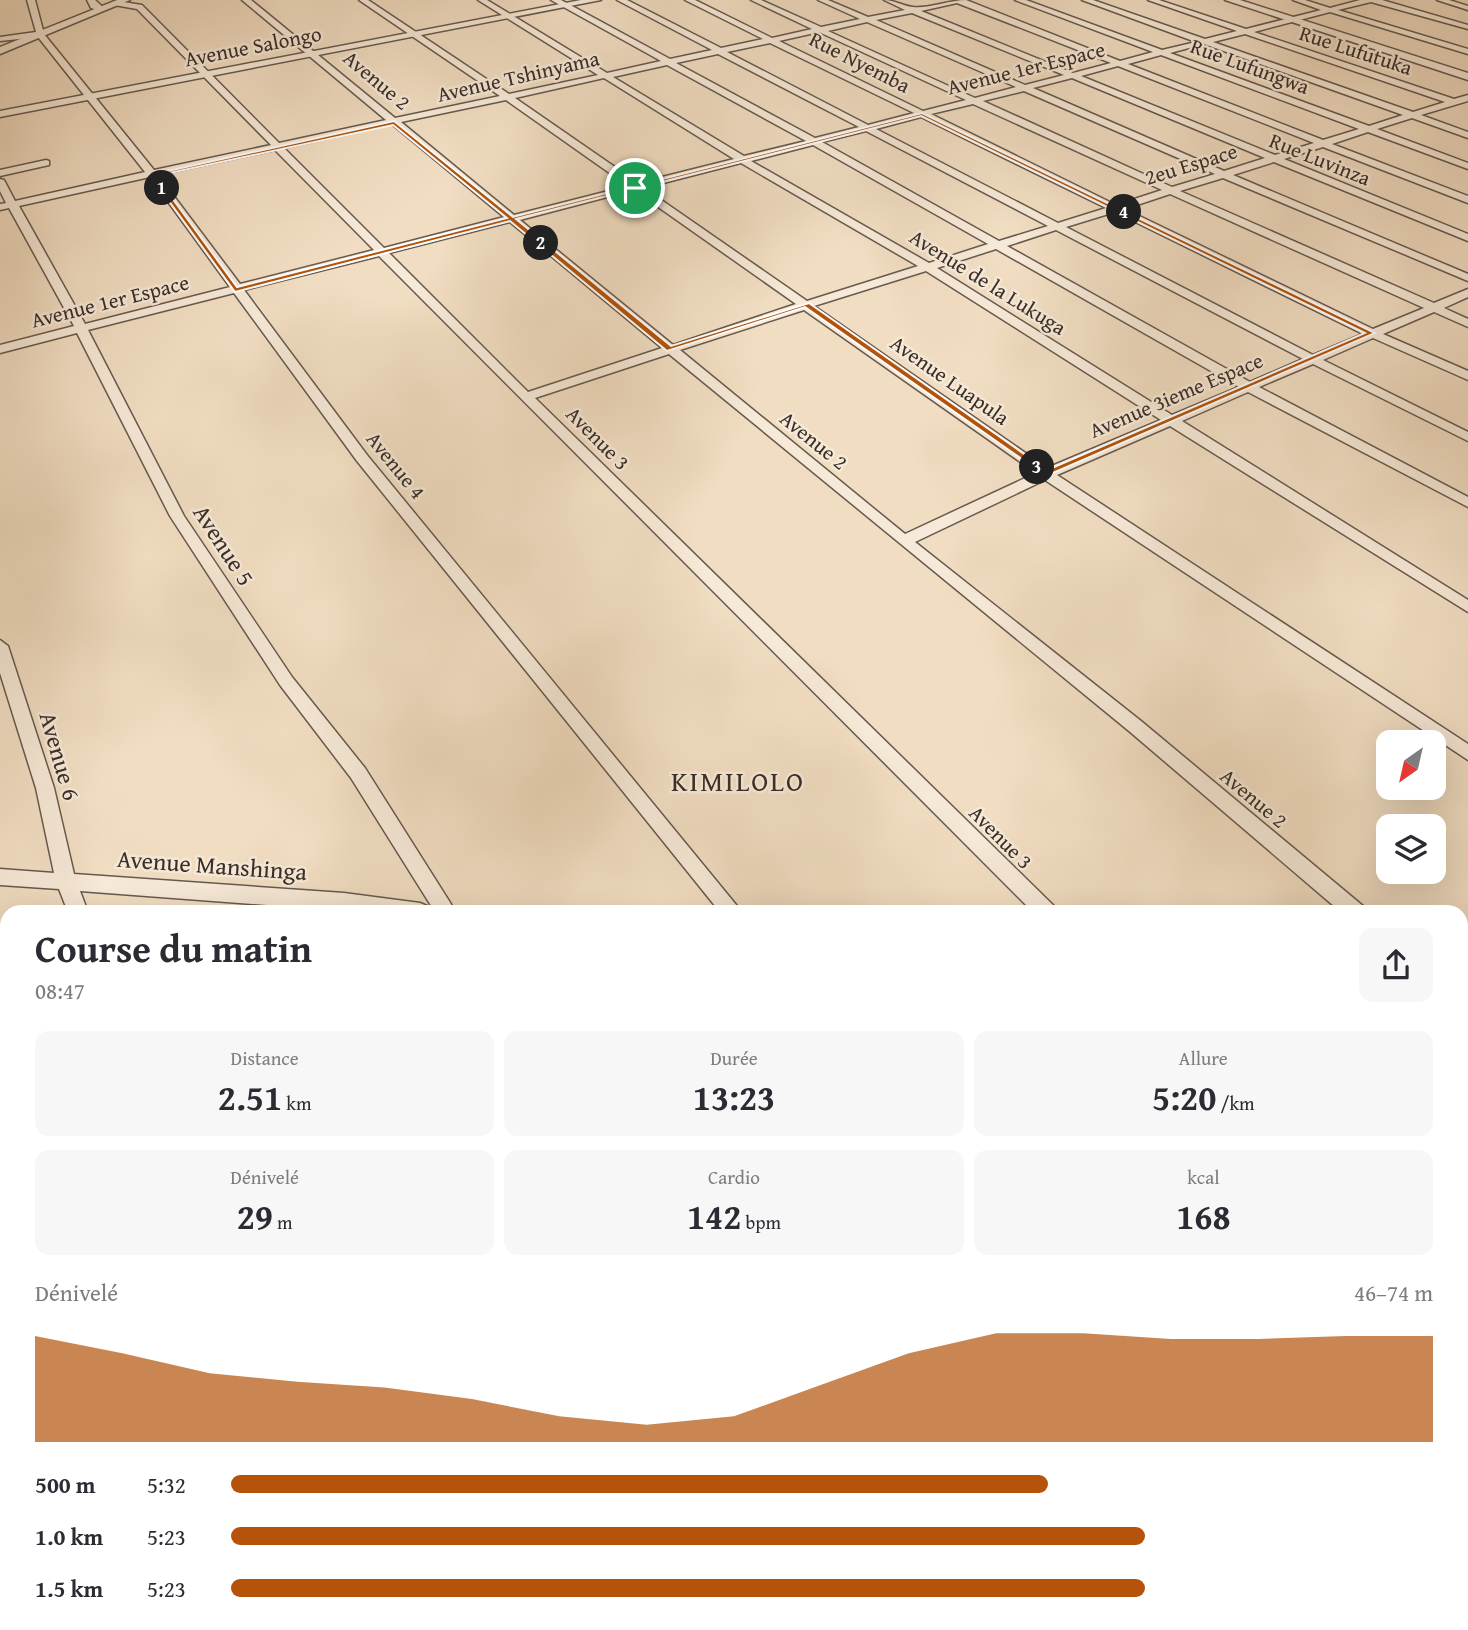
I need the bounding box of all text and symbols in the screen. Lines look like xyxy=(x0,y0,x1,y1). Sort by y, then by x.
street label: Rue Lufutuka xyxy=(1296,17,1416,83)
street label: Avenue Salongo xyxy=(182,18,324,74)
street label: Rue Nyemba xyxy=(804,23,916,101)
street label: Rue Lufungwa xyxy=(1186,30,1314,102)
street label: Avenue 1er Espace xyxy=(944,33,1108,103)
street label: Avenue Tshinyama xyxy=(434,42,602,110)
street label: Avenue 2 xyxy=(337,43,417,117)
street label: Rue Luvinza xyxy=(1265,125,1375,193)
street label: 2eu Espace xyxy=(1141,135,1241,193)
pin xyxy=(605,158,665,218)
icon: arrive xyxy=(616,169,654,207)
pin: 1 xyxy=(144,170,180,206)
text: 1 xyxy=(157,173,166,201)
pin: 4 xyxy=(1106,194,1142,230)
text: 4 xyxy=(1119,197,1128,225)
street label: Avenue de la Lukuga xyxy=(904,221,1072,343)
pin: 2 xyxy=(524,226,558,260)
text: 2 xyxy=(536,228,545,256)
street label: Avenue 1er Espace xyxy=(28,266,192,336)
street label: Avenue Luapula xyxy=(884,327,1016,433)
street label: Avenue 3ieme Espace xyxy=(1084,344,1268,446)
street label: Avenue 3 xyxy=(559,399,637,477)
street label: Avenue 2 xyxy=(773,403,855,477)
street label: Avenue 4 xyxy=(359,424,433,506)
pin: 3 xyxy=(1020,449,1054,484)
text: 3 xyxy=(1032,452,1041,480)
street label: Avenue 5 xyxy=(185,497,263,593)
street label: Avenue 6 xyxy=(31,708,89,804)
north arrow xyxy=(1376,730,1446,800)
map controls xyxy=(1376,730,1446,884)
district label: KIMILOLO xyxy=(671,760,805,801)
street label: Avenue 2 xyxy=(1214,761,1294,835)
street label: Avenue 3 xyxy=(962,798,1040,876)
button: layers xyxy=(1376,814,1446,884)
street label: Avenue Manshinga xyxy=(116,841,309,889)
text: Course du matin xyxy=(35,920,312,976)
button: share xyxy=(1359,928,1433,1002)
text: 08:47 xyxy=(35,974,85,1007)
text: Distance xyxy=(231,1044,299,1072)
text: Durée xyxy=(710,1044,758,1072)
text: Allure xyxy=(1179,1044,1228,1072)
text: 2.51 xyxy=(218,1072,282,1123)
text: 13:23 xyxy=(693,1072,775,1123)
text: 5:20 xyxy=(1152,1072,1216,1123)
text: km xyxy=(282,1089,311,1117)
text: /km xyxy=(1216,1089,1255,1117)
text: Dénivelé xyxy=(230,1163,299,1191)
text: Cardio xyxy=(708,1163,760,1191)
text: kcal xyxy=(1187,1163,1220,1191)
text: 29 xyxy=(237,1191,273,1242)
text: 142 xyxy=(687,1191,741,1242)
text: 168 xyxy=(1176,1191,1231,1242)
text: m xyxy=(273,1208,293,1236)
text: bpm xyxy=(741,1208,781,1236)
text: Dénivelé xyxy=(35,1276,118,1309)
text: 46–74 m xyxy=(1354,1276,1433,1309)
text: 500 m xyxy=(35,1468,96,1501)
text: 5:32 xyxy=(147,1468,186,1501)
text: 1.0 km xyxy=(35,1520,103,1553)
text: 5:23 xyxy=(147,1520,186,1553)
text: 1.5 km xyxy=(35,1572,103,1605)
text: 5:23 xyxy=(147,1572,186,1605)

